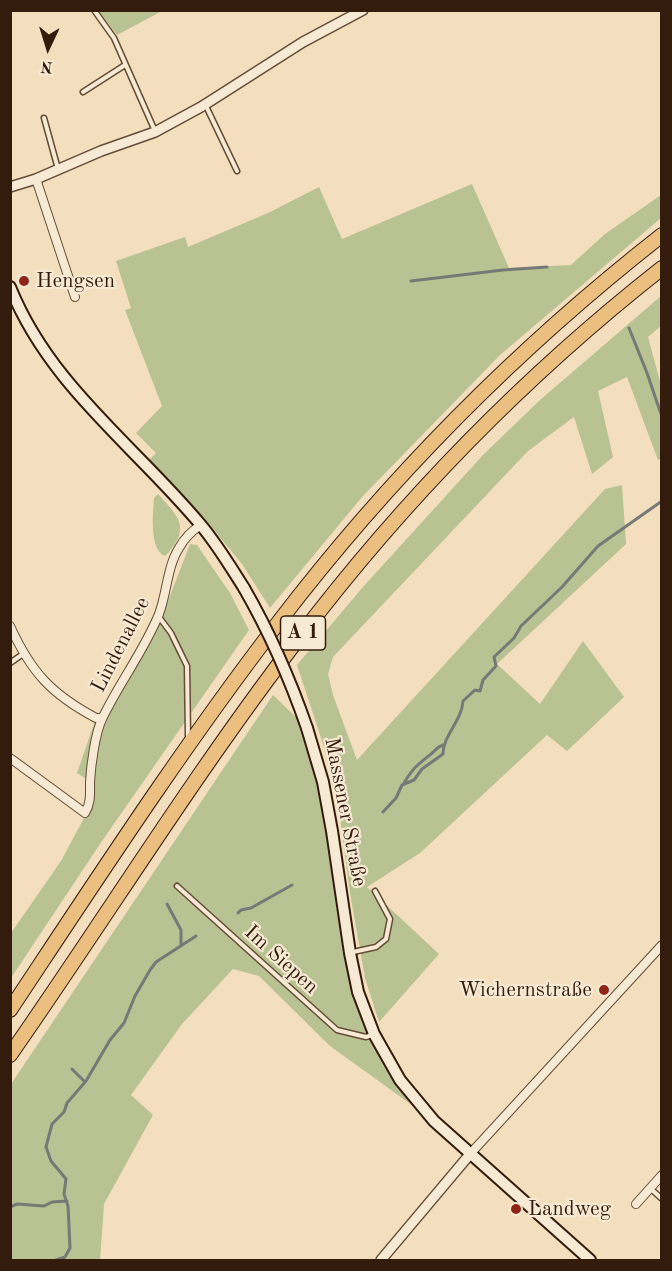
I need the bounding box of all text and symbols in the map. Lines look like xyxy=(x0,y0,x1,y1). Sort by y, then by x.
north arrow xyxy=(18,18,78,78)
text: N xyxy=(40,58,53,74)
place label: Hengsen xyxy=(36,268,115,294)
marker: Hengsen xyxy=(17,274,31,288)
street label: Lindenallee xyxy=(86,593,156,697)
road number: A 1 xyxy=(280,616,326,650)
street label: Massener Straße xyxy=(318,735,372,889)
street label: Im Siepen xyxy=(239,920,323,1000)
place label: Wichernstraße xyxy=(458,977,592,1003)
marker: Wichernstraße xyxy=(597,983,611,997)
place label: Landweg xyxy=(528,1196,611,1222)
marker: Landweg xyxy=(509,1202,523,1216)

